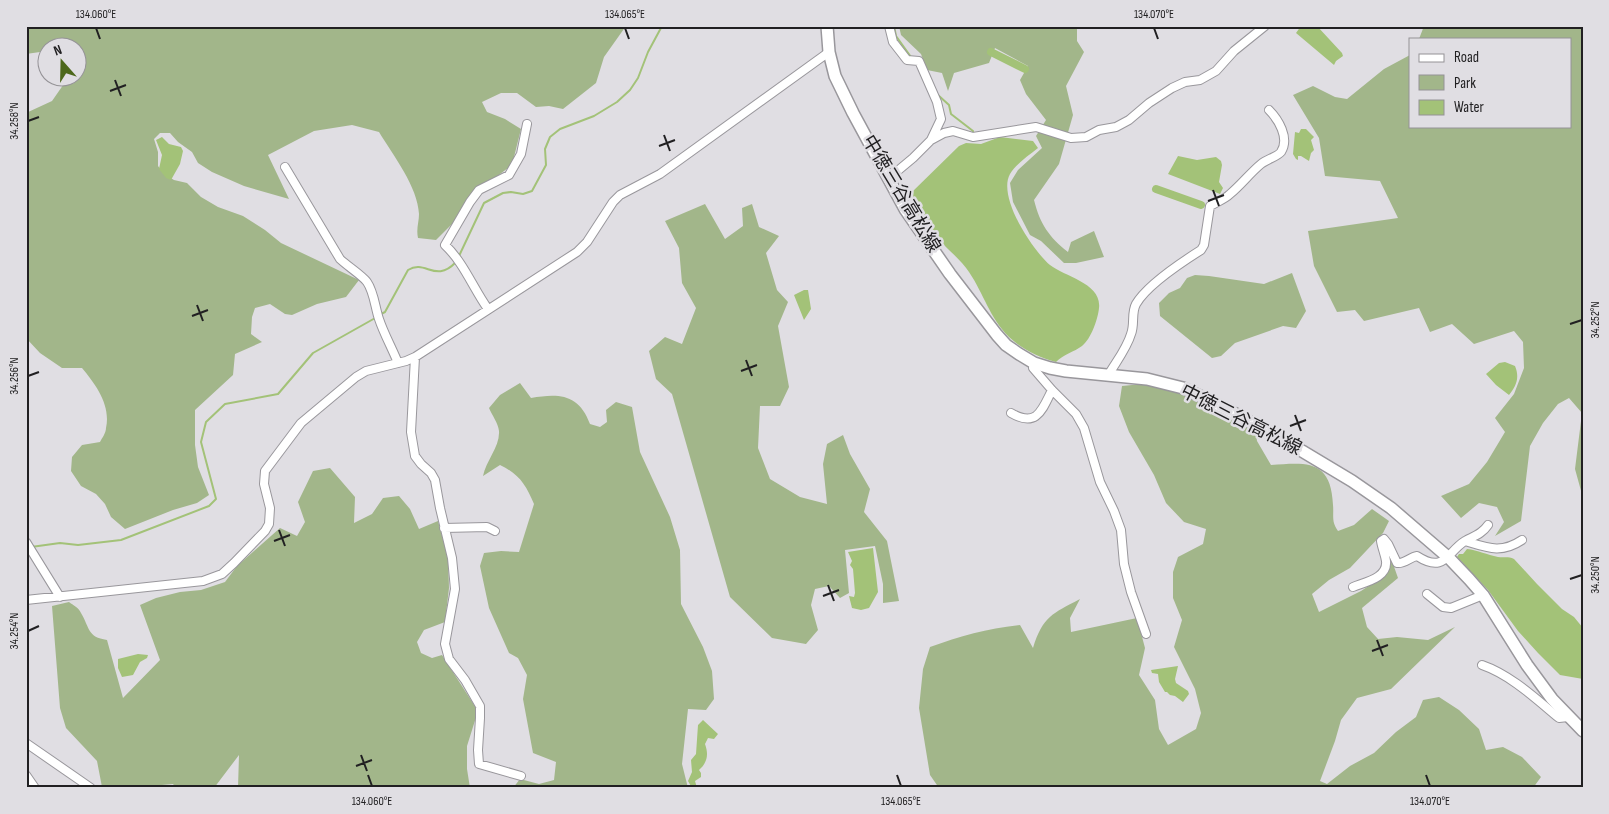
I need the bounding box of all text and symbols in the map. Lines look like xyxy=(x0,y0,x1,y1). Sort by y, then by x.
text: 134.060°E xyxy=(76,7,116,22)
text: 134.065°E xyxy=(605,7,645,22)
text: 134.070°E xyxy=(1134,7,1174,22)
north arrow xyxy=(38,38,88,88)
legend xyxy=(1409,38,1572,128)
text: N xyxy=(51,41,64,60)
text: Road xyxy=(1454,48,1479,67)
text: Park xyxy=(1454,74,1476,93)
text: Water xyxy=(1454,98,1485,117)
text: 34.258°N xyxy=(7,102,22,140)
street label: 中徳三谷高松線 xyxy=(857,131,945,257)
text: 34.252°N xyxy=(1588,301,1603,339)
text: 34.256°N xyxy=(7,357,22,395)
street label: 中徳三谷高松線 xyxy=(1177,380,1305,460)
text: 34.250°N xyxy=(1588,556,1603,594)
text: 34.254°N xyxy=(7,613,22,649)
text: 134.060°E xyxy=(352,794,392,809)
text: 134.065°E xyxy=(881,794,921,809)
text: 134.070°E xyxy=(1410,794,1450,809)

